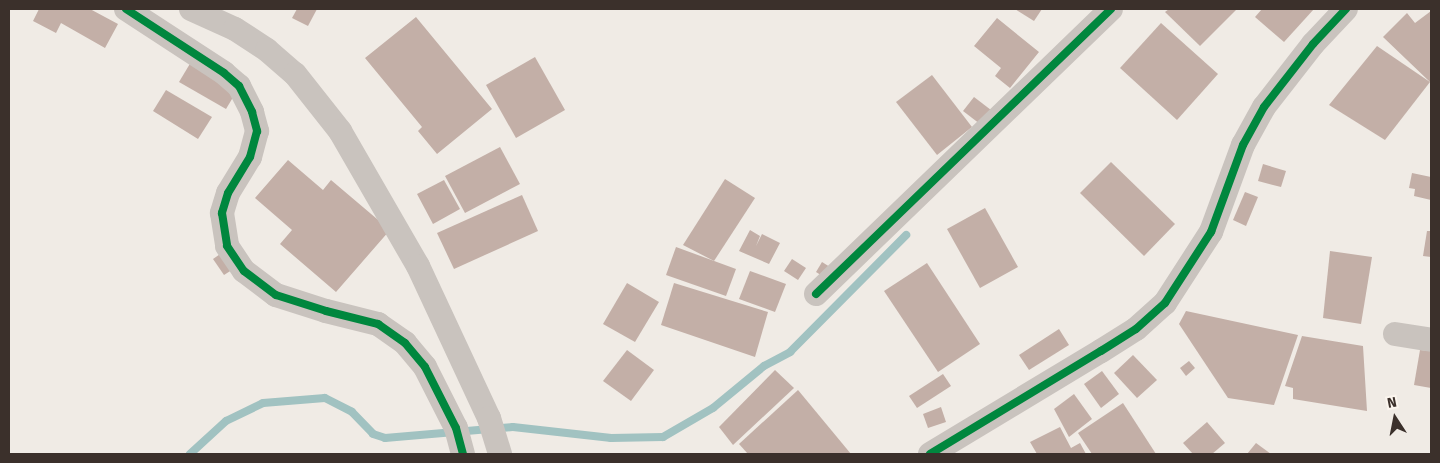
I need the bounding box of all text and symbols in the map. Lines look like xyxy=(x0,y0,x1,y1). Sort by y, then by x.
north arrow xyxy=(1370,393,1420,443)
text: N xyxy=(1386,394,1398,412)

